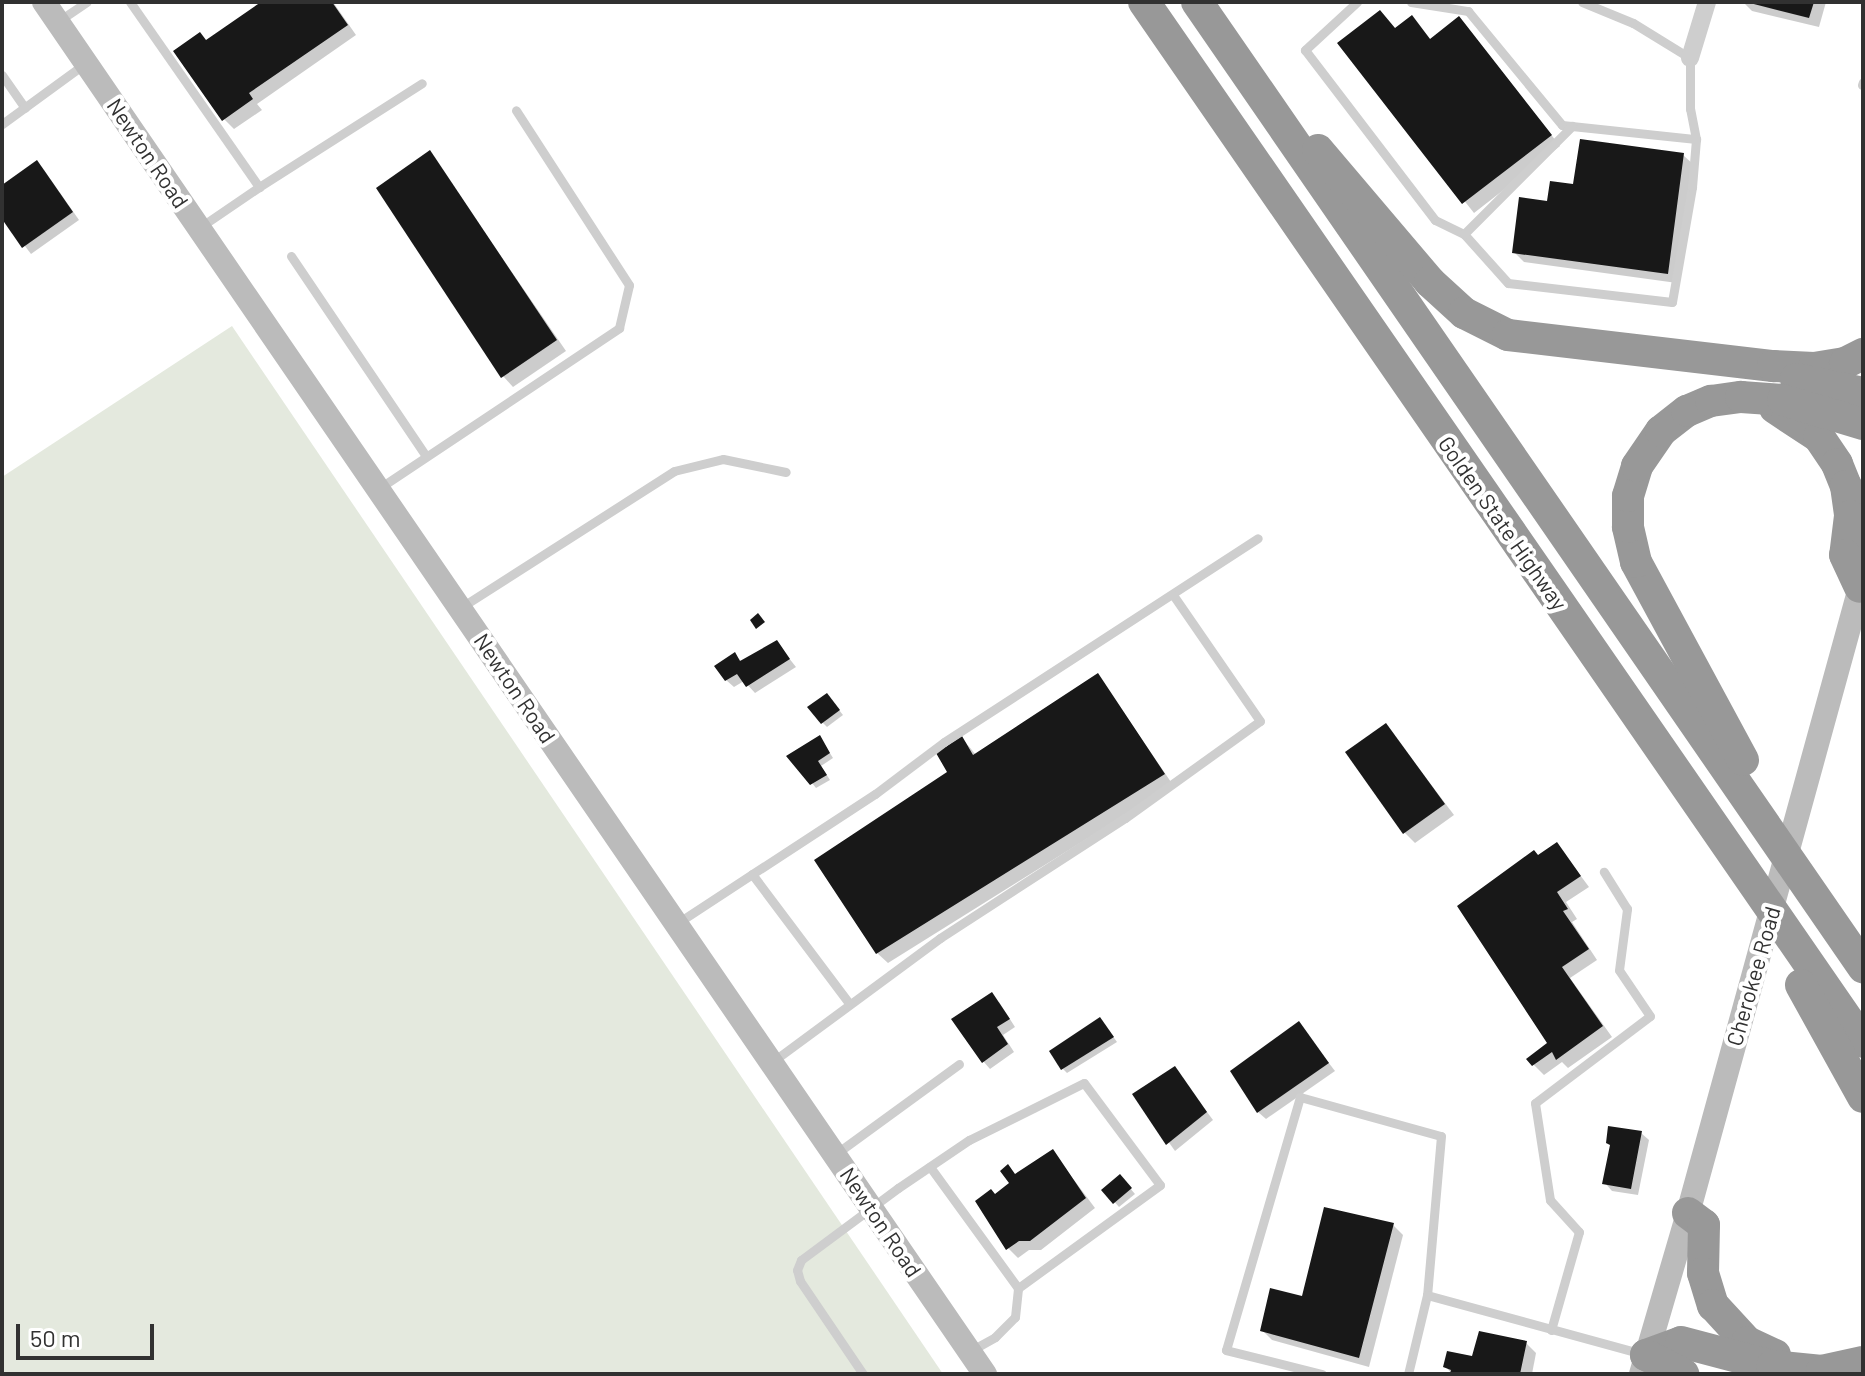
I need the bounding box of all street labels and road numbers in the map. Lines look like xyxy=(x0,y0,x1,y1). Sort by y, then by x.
street label: Newton Road xyxy=(102,93,194,213)
street label: Golden State Highway xyxy=(1433,431,1573,615)
street label: Newton Road xyxy=(469,628,561,748)
street label: Cherokee Road xyxy=(1720,903,1786,1049)
street label: Newton Road xyxy=(835,1162,927,1282)

